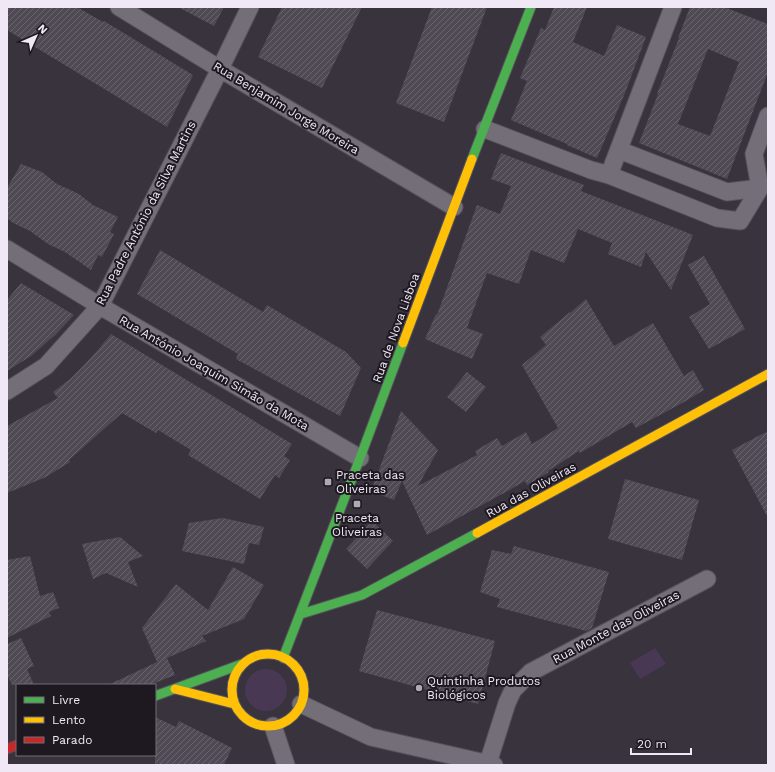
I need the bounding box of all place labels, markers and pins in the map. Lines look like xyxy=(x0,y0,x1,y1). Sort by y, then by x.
place label: Praceta das Oliveiras xyxy=(336,468,405,496)
marker: Praceta das Oliveiras xyxy=(323,477,333,487)
marker: Praceta Oliveiras xyxy=(352,499,362,509)
place label: Praceta Oliveiras xyxy=(332,511,382,539)
place label: Quintinha Produtos Biológicos xyxy=(427,674,540,702)
marker: Quintinha Produtos Biológicos xyxy=(414,683,424,693)

